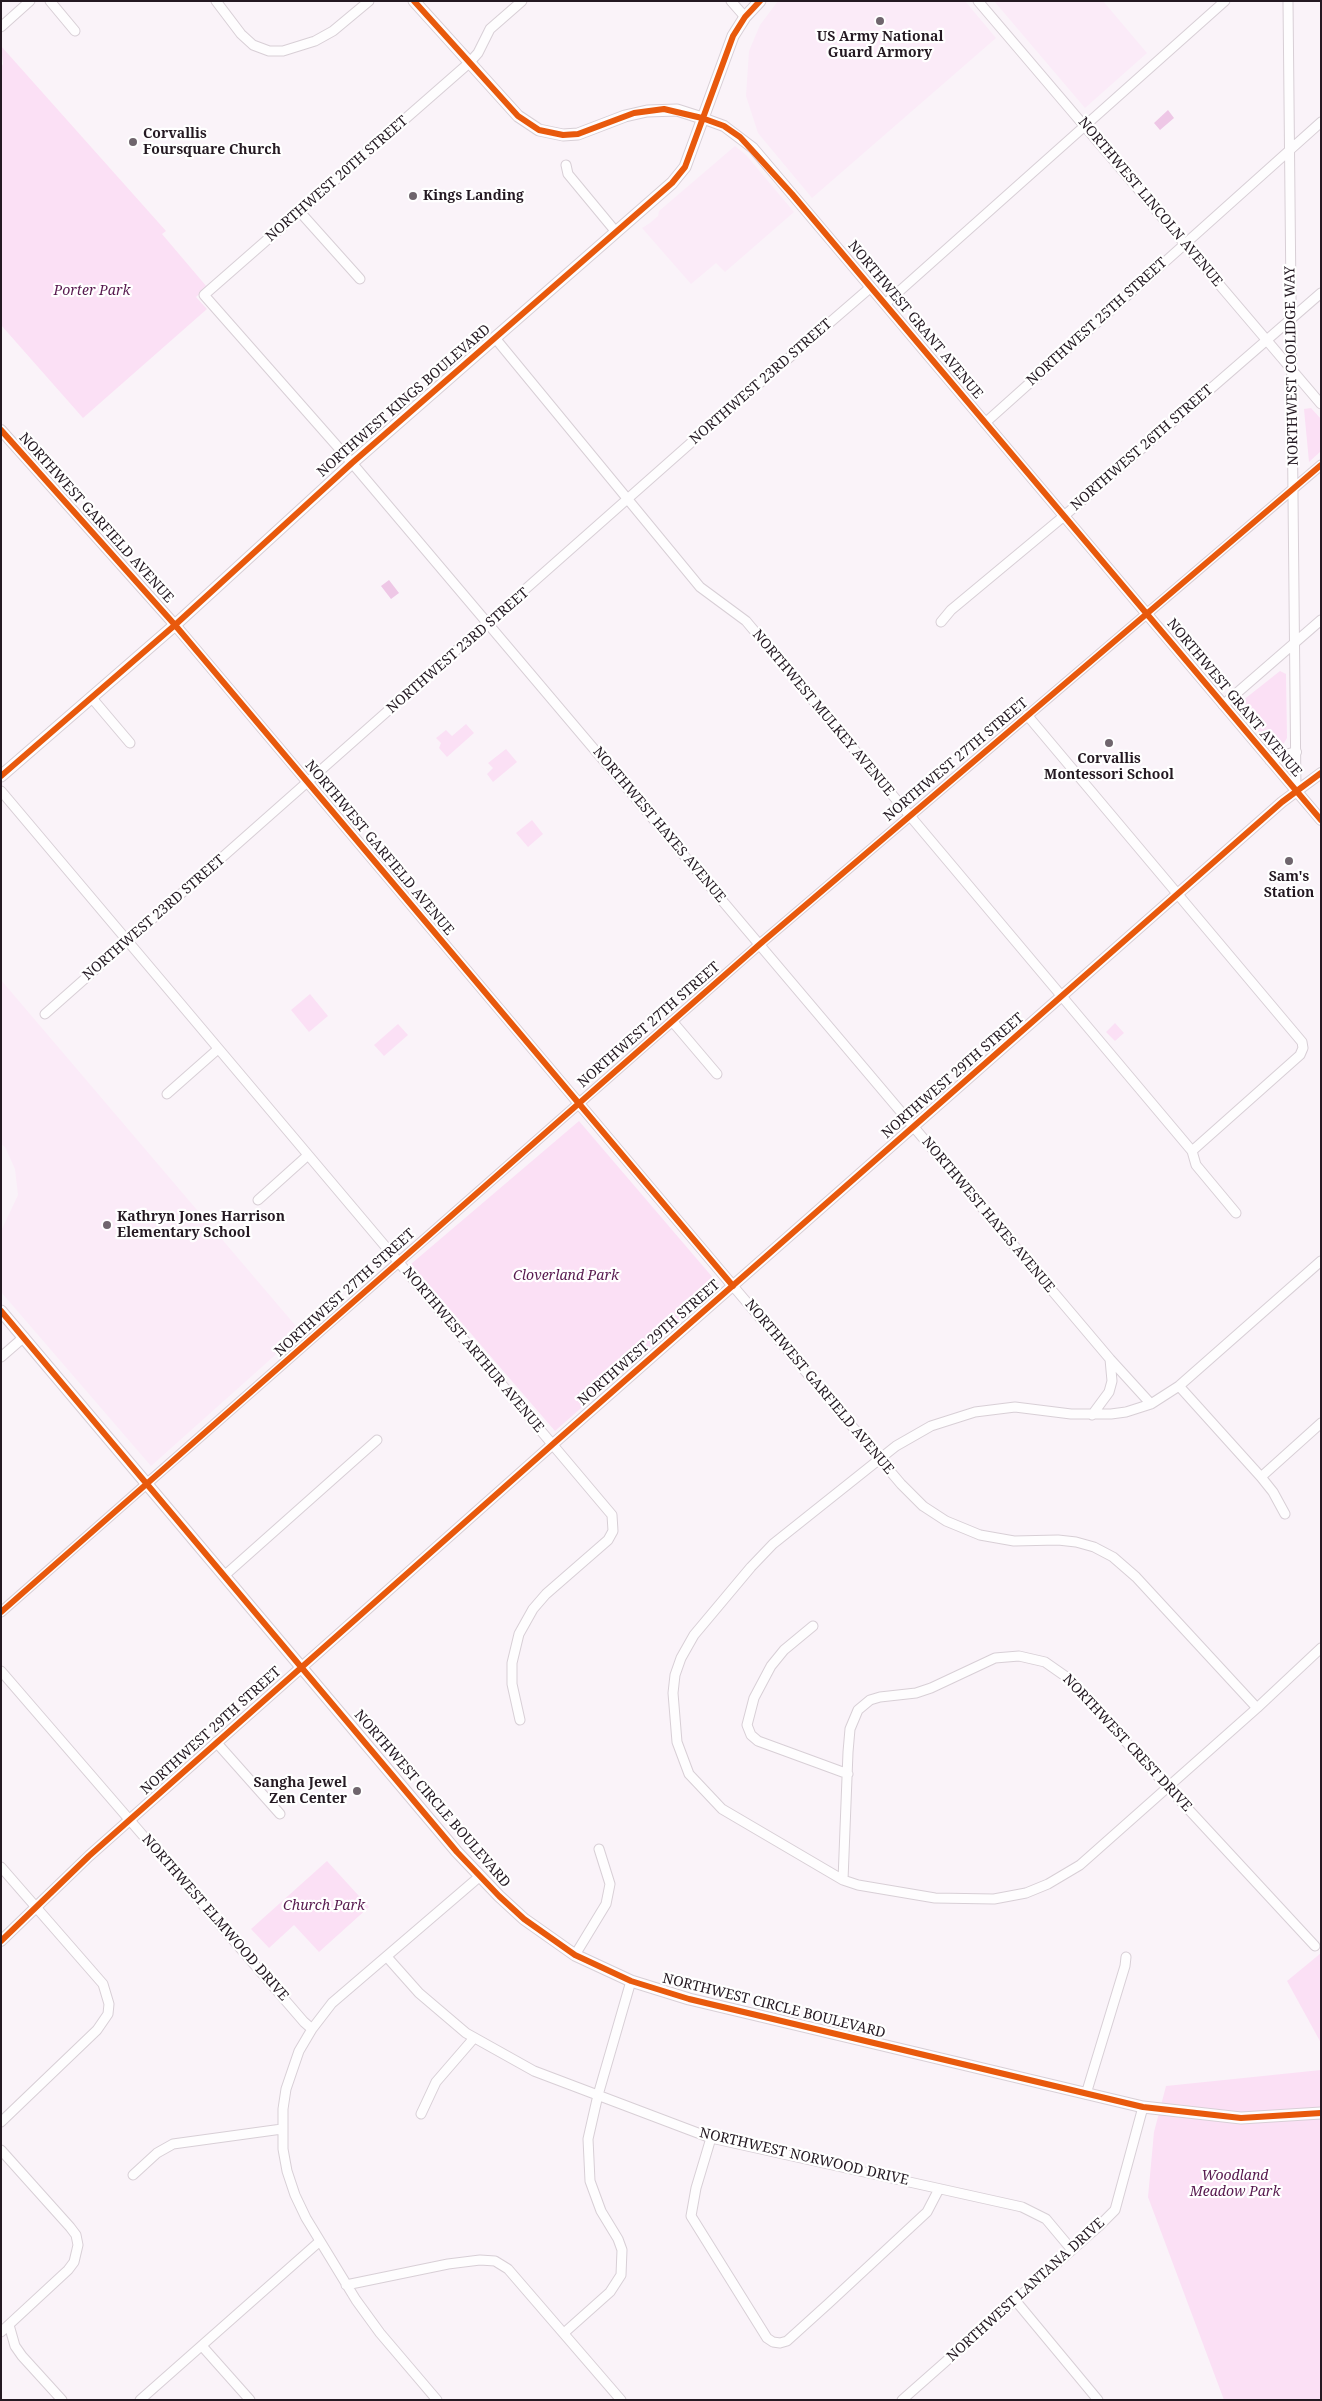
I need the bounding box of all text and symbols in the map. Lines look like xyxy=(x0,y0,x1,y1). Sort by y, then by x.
marker: US Army National Guard Armory xyxy=(874,15,886,27)
place label: US Army National Guard Armory xyxy=(817,29,943,62)
street label: NORTHWEST 20TH STREET xyxy=(263,113,411,245)
street label: NORTHWEST LINCOLN AVENUE xyxy=(1074,114,1226,290)
place label: Corvallis Foursquare Church xyxy=(143,126,281,158)
marker: Corvallis Foursquare Church xyxy=(127,136,139,148)
place label: Kings Landing xyxy=(423,188,524,204)
marker: Kings Landing xyxy=(407,190,419,202)
street label: NORTHWEST GRANT AVENUE xyxy=(844,238,986,402)
street label: NORTHWEST 25TH STREET xyxy=(1023,255,1171,389)
street label: NORTHWEST COOLIDGE WAY xyxy=(1282,266,1302,466)
park label: Porter Park xyxy=(54,283,130,299)
street label: NORTHWEST 23RD STREET xyxy=(687,316,835,448)
street label: NORTHWEST KINGS BOULEVARD xyxy=(314,321,494,481)
street label: NORTHWEST 26TH STREET xyxy=(1068,382,1216,514)
street label: NORTHWEST GARFIELD AVENUE xyxy=(15,430,177,606)
street label: NORTHWEST 23RD STREET xyxy=(384,585,532,717)
street label: NORTHWEST GRANT AVENUE xyxy=(1163,616,1305,780)
street label: NORTHWEST MULKEY AVENUE xyxy=(749,627,897,799)
street label: NORTHWEST 27TH STREET xyxy=(881,695,1031,825)
marker: Corvallis Montessori School xyxy=(1103,737,1115,749)
street label: NORTHWEST HAYES AVENUE xyxy=(589,744,729,906)
place label: Corvallis Montessori School xyxy=(1044,751,1174,784)
street label: NORTHWEST GARFIELD AVENUE xyxy=(301,757,457,939)
street label: NORTHWEST 23RD STREET xyxy=(80,852,228,984)
marker: Sam's Station xyxy=(1283,855,1295,867)
place label: Sam's Station xyxy=(1264,869,1314,902)
street label: NORTHWEST 27TH STREET xyxy=(575,959,723,1091)
street label: NORTHWEST 29TH STREET xyxy=(879,1010,1027,1142)
street label: NORTHWEST HAYES AVENUE xyxy=(918,1134,1058,1296)
place label: Kathryn Jones Harrison Elementary School xyxy=(117,1209,285,1242)
marker: Kathryn Jones Harrison Elementary School xyxy=(101,1219,113,1231)
street label: NORTHWEST 27TH STREET xyxy=(271,1226,419,1360)
street label: NORTHWEST ARTHUR AVENUE xyxy=(399,1264,547,1436)
park label: Cloverland Park xyxy=(513,1268,619,1284)
street label: NORTHWEST 29TH STREET xyxy=(575,1277,723,1409)
street label: NORTHWEST GARFIELD AVENUE xyxy=(741,1296,897,1478)
street label: NORTHWEST 29TH STREET xyxy=(137,1664,285,1798)
street label: NORTHWEST CREST DRIVE xyxy=(1059,1671,1195,1815)
street label: NORTHWEST CIRCLE BOULEVARD xyxy=(350,1707,514,1891)
place label: Sangha Jewel Zen Center xyxy=(253,1775,347,1808)
marker: Sangha Jewel Zen Center xyxy=(351,1785,363,1797)
street label: NORTHWEST ELMWOOD DRIVE xyxy=(138,1831,292,2005)
park label: Church Park xyxy=(283,1898,365,1914)
street label: NORTHWEST CIRCLE BOULEVARD xyxy=(661,1970,887,2042)
street label: NORTHWEST NORWOOD DRIVE xyxy=(698,2125,910,2189)
park label: Woodland Meadow Park xyxy=(1190,2168,1280,2200)
street label: NORTHWEST LANTANA DRIVE xyxy=(944,2215,1108,2365)

